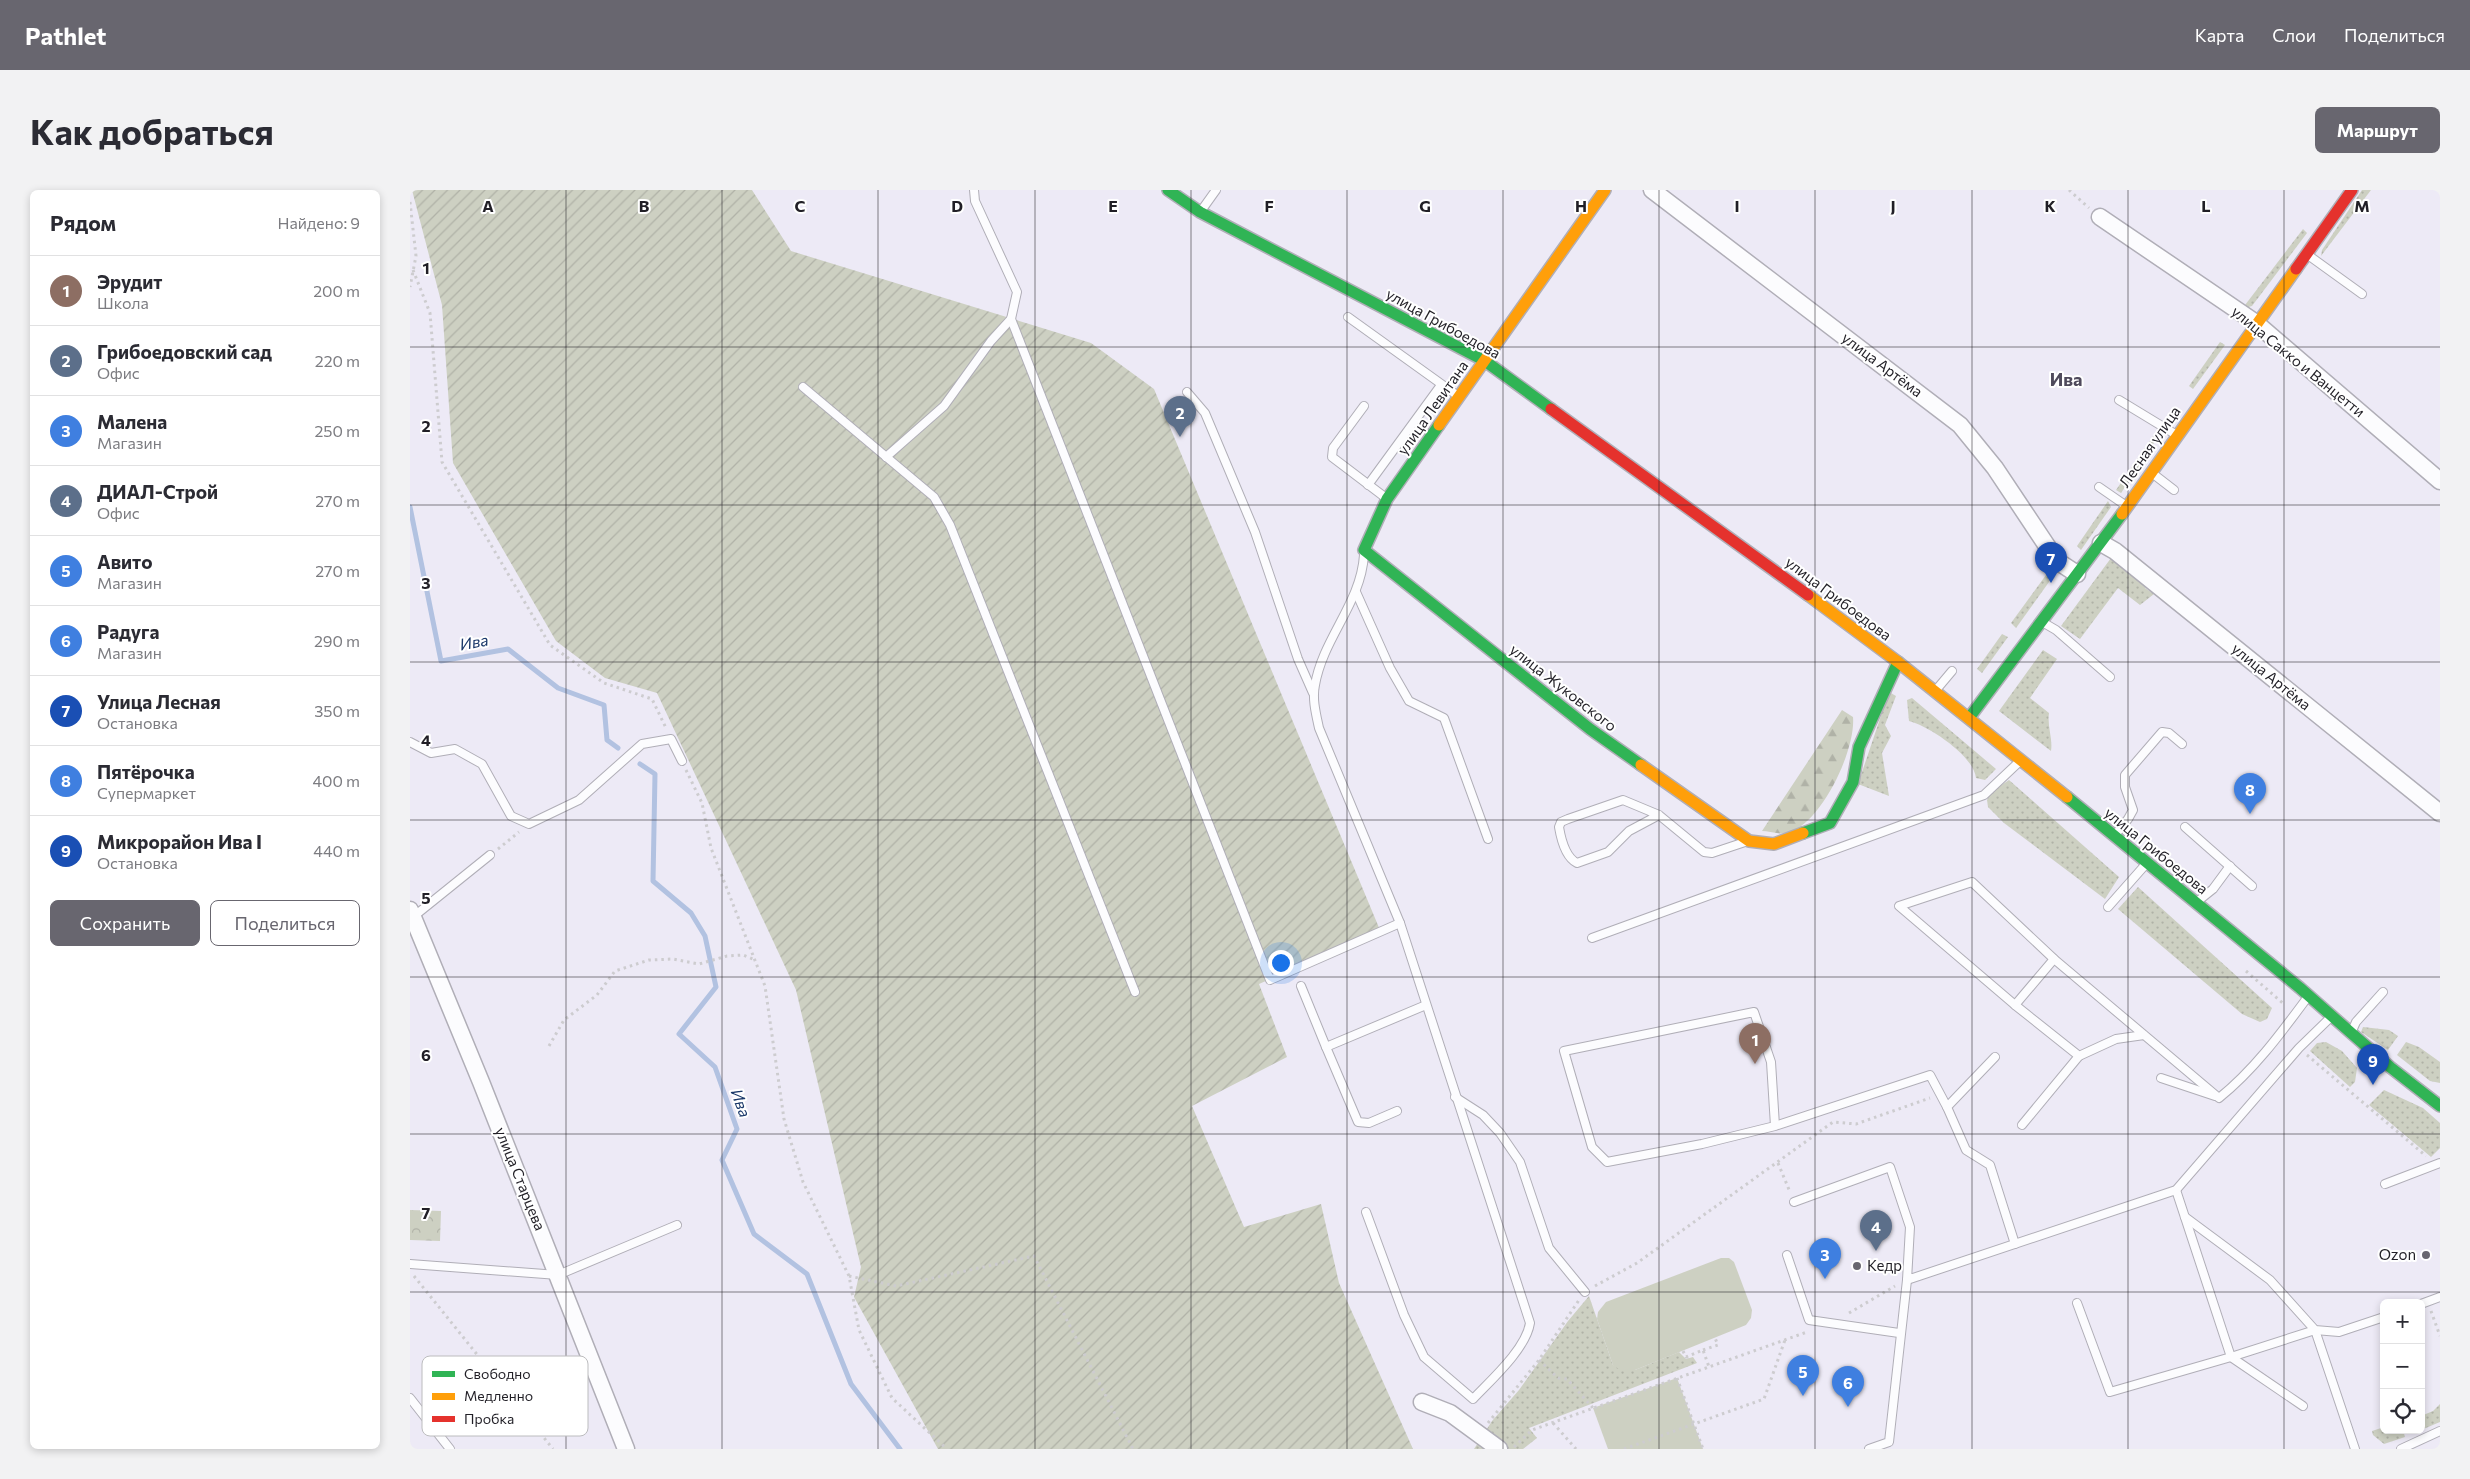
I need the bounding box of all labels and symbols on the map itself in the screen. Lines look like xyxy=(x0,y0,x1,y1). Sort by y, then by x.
text: A xyxy=(482,196,494,215)
text: B xyxy=(639,196,650,215)
text: C xyxy=(795,196,806,215)
text: D xyxy=(951,196,963,215)
text: E xyxy=(1108,196,1118,215)
text: F xyxy=(1264,196,1274,215)
text: G xyxy=(1419,196,1431,215)
text: H xyxy=(1575,196,1587,215)
text: I xyxy=(1734,196,1740,215)
text: J xyxy=(1890,196,1896,215)
text: K xyxy=(2044,196,2056,215)
text: L xyxy=(2201,196,2211,215)
text: M xyxy=(2354,196,2370,215)
text: 1 xyxy=(422,258,430,277)
street label: улица Грибоедова xyxy=(1383,284,1504,362)
street label: улица Сакко и Ванцетти xyxy=(2228,302,2369,421)
street label: улица Артёма xyxy=(1839,328,1926,400)
street label: улица Левитана xyxy=(1393,357,1471,458)
district label: Ива xyxy=(2050,368,2082,390)
pin: 2 xyxy=(1164,396,1196,437)
street label: Лесная улица xyxy=(2115,402,2184,490)
text: 2 xyxy=(421,416,431,435)
pin: 7 xyxy=(2035,542,2067,583)
street label: улица Грибоедова xyxy=(1782,553,1895,644)
text: 3 xyxy=(421,573,431,592)
water label: Ива xyxy=(458,630,490,653)
street label: улица Артёма xyxy=(2229,639,2315,713)
street label: улица Жуковского xyxy=(1507,640,1621,735)
text: 4 xyxy=(421,730,431,749)
pin: 8 xyxy=(2234,773,2266,814)
street label: улица Грибоедова xyxy=(2101,803,2212,897)
text: 5 xyxy=(421,888,431,907)
your location xyxy=(1268,950,1294,976)
pin: 1 xyxy=(1739,1023,1771,1064)
pin: 9 xyxy=(2357,1044,2389,1085)
text: 6 xyxy=(421,1045,431,1064)
water label: Ива xyxy=(728,1086,755,1120)
street label: улица Старцева xyxy=(492,1124,550,1233)
text: 7 xyxy=(422,1203,431,1222)
pin: 4 xyxy=(1860,1210,1892,1251)
pin: 3 xyxy=(1809,1238,1841,1279)
place label: Ozon xyxy=(2379,1245,2416,1263)
marker: Ozon xyxy=(2420,1249,2432,1261)
place label: Кедр xyxy=(1867,1256,1902,1274)
marker: Кедр xyxy=(1851,1260,1863,1272)
pin: 5 xyxy=(1787,1355,1819,1396)
legend xyxy=(422,1356,588,1436)
text: Свободно xyxy=(464,1365,531,1382)
pin: 6 xyxy=(1832,1366,1864,1407)
text: Медленно xyxy=(464,1387,533,1404)
text: Пробка xyxy=(464,1410,514,1427)

